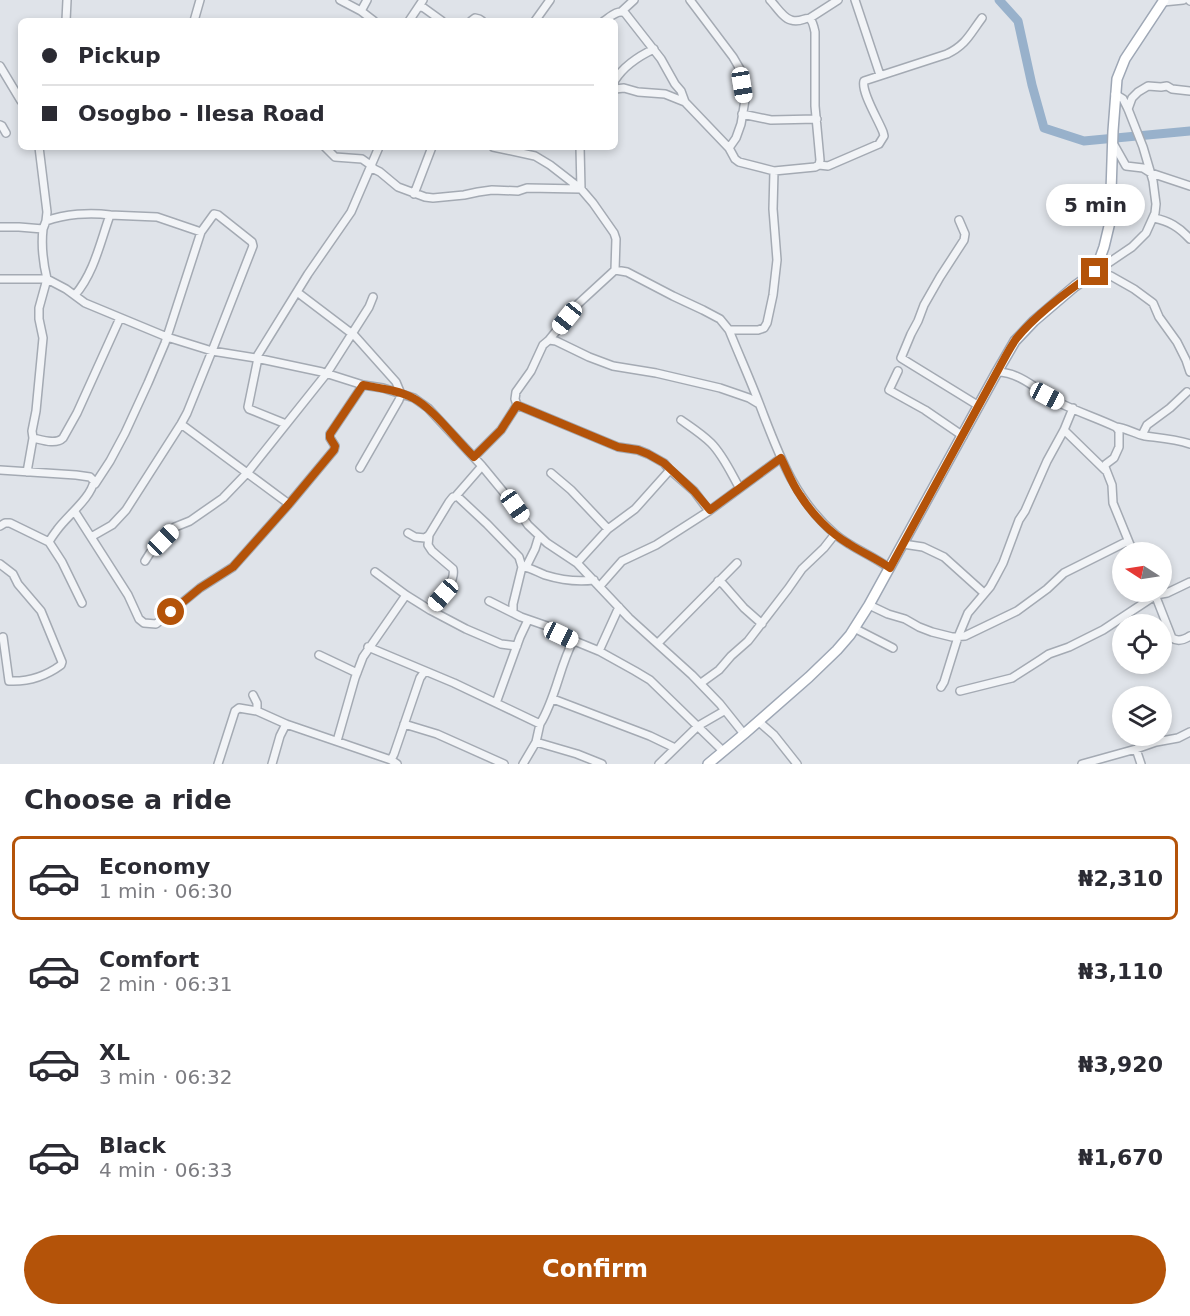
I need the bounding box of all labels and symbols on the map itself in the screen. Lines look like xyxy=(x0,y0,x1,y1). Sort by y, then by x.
car xyxy=(730,66,754,104)
callout: 5 min xyxy=(1046,185,1144,227)
route end xyxy=(1081,258,1108,285)
car xyxy=(549,298,585,338)
car xyxy=(1027,380,1067,412)
car xyxy=(497,486,533,526)
car xyxy=(144,521,182,559)
north arrow xyxy=(1112,542,1172,602)
car xyxy=(424,576,462,614)
route start xyxy=(157,598,184,625)
car xyxy=(541,619,581,651)

